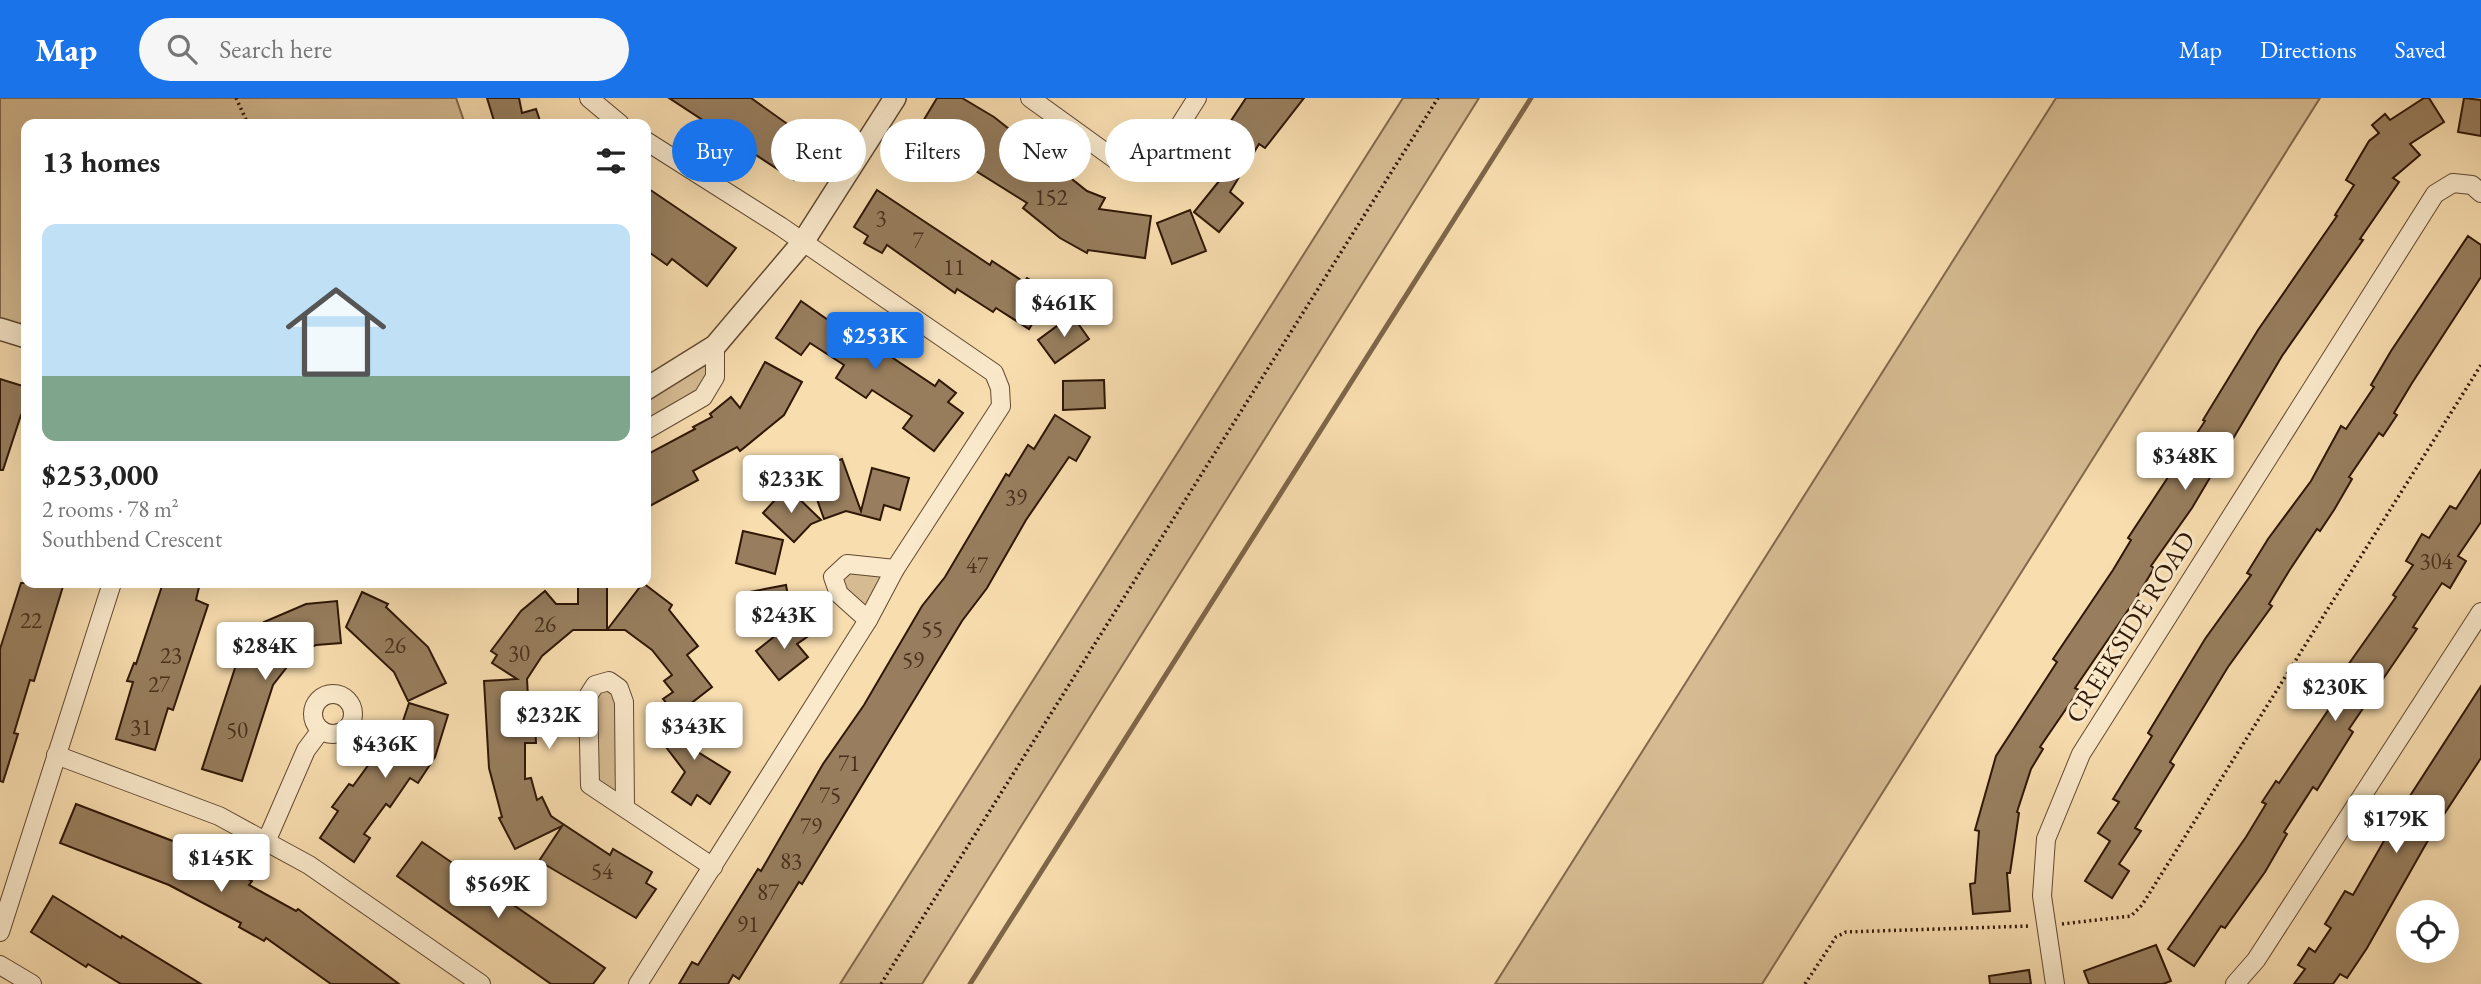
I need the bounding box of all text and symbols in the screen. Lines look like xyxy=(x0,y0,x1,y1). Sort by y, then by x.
search box xyxy=(139,18,629,81)
text: Map xyxy=(35,28,97,71)
icon: search xyxy=(163,30,201,68)
text: Search here xyxy=(219,32,332,66)
text: Map xyxy=(2179,34,2222,65)
text: Directions xyxy=(2260,34,2357,65)
text: Saved xyxy=(2395,34,2446,65)
chip: Buy xyxy=(672,119,757,182)
chip: Rent xyxy=(771,119,866,182)
chip: Filters xyxy=(880,119,985,182)
chip: New xyxy=(999,119,1091,182)
chip: Apartment xyxy=(1105,119,1255,182)
text: 13 homes xyxy=(42,142,160,181)
icon: filters xyxy=(592,142,630,180)
house number: 152 xyxy=(1034,182,1068,212)
house number: 3 xyxy=(875,203,887,233)
house number: 7 xyxy=(912,225,924,255)
house number: 11 xyxy=(943,252,965,282)
icon: home xyxy=(273,269,399,395)
pin: $461K xyxy=(1015,280,1113,339)
text: $461K xyxy=(1032,287,1096,317)
pin: $253K xyxy=(826,313,924,372)
text: $253K xyxy=(843,320,907,350)
pin: $348K xyxy=(2136,432,2234,492)
text: $348K xyxy=(2153,440,2217,470)
text: $253,000 xyxy=(42,455,158,494)
pin: $233K xyxy=(742,456,840,515)
text: $233K xyxy=(759,463,823,493)
house number: 39 xyxy=(1005,482,1027,512)
text: 2 rooms · 78 m² xyxy=(42,494,179,524)
text: Southbend Crescent xyxy=(42,524,222,554)
street label: CREEKSIDE ROAD xyxy=(2057,525,2203,729)
house number: 304 xyxy=(2419,546,2454,576)
house number: 47 xyxy=(966,550,989,580)
pin: $243K xyxy=(735,592,833,651)
text: $243K xyxy=(752,599,816,629)
house number: 22 xyxy=(20,605,42,635)
house number: 26 xyxy=(534,609,556,639)
house number: 55 xyxy=(921,614,943,644)
pin: $284K xyxy=(216,622,314,682)
text: $284K xyxy=(233,630,297,660)
house number: 26 xyxy=(384,630,406,660)
house number: 30 xyxy=(508,638,530,668)
house number: 23 xyxy=(160,640,182,670)
house number: 59 xyxy=(902,645,924,675)
pin: $230K xyxy=(2286,664,2384,723)
house number: 27 xyxy=(148,669,171,699)
text: $230K xyxy=(2303,671,2367,701)
pin: $232K xyxy=(500,692,598,751)
text: $232K xyxy=(517,699,581,729)
pin: $343K xyxy=(645,702,743,762)
text: $343K xyxy=(662,710,726,740)
house number: 31 xyxy=(130,712,152,742)
house number: 50 xyxy=(226,715,248,745)
pin: $436K xyxy=(336,720,434,780)
text: $436K xyxy=(353,728,417,758)
house number: 71 xyxy=(838,748,860,778)
house number: 75 xyxy=(819,780,841,810)
pin: $179K xyxy=(2347,796,2445,855)
text: $179K xyxy=(2364,803,2428,833)
house number: 79 xyxy=(800,811,822,841)
pin: $145K xyxy=(172,834,270,894)
text: $145K xyxy=(189,842,253,872)
house number: 83 xyxy=(780,846,802,876)
house number: 54 xyxy=(591,856,614,886)
pin: $569K xyxy=(449,860,547,920)
text: $569K xyxy=(466,868,530,898)
house number: 87 xyxy=(757,877,780,907)
map controls xyxy=(2396,900,2459,963)
button: locate xyxy=(2396,900,2459,963)
house number: 91 xyxy=(737,909,759,939)

